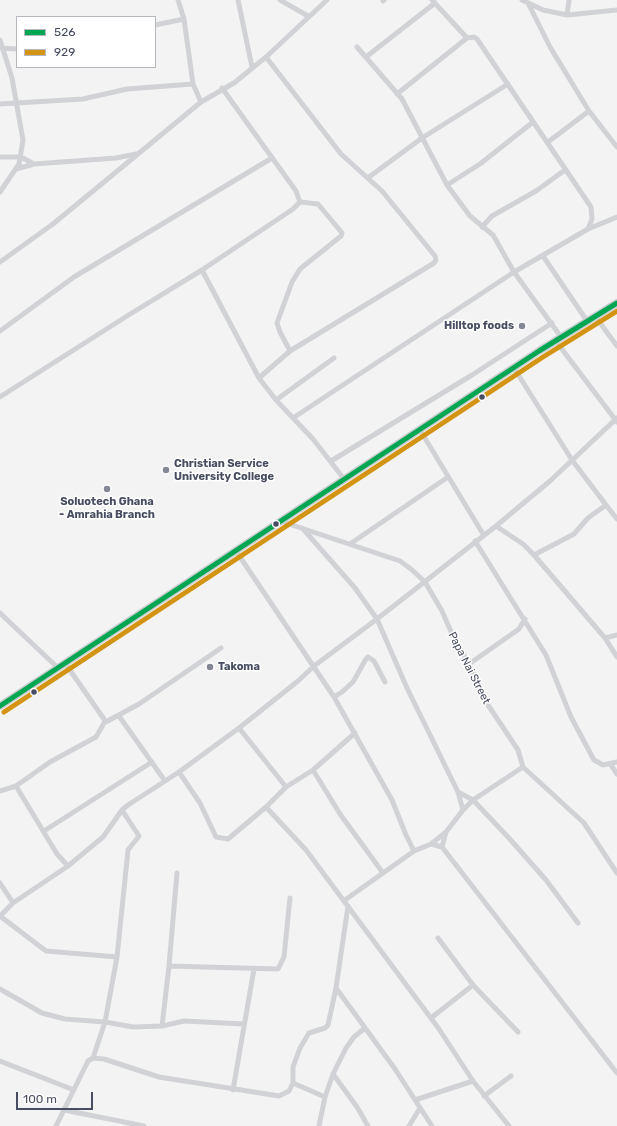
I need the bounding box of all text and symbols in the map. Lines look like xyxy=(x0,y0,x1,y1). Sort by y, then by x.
legend xyxy=(16,16,156,68)
text: 526 xyxy=(54,25,75,39)
text: 929 xyxy=(54,45,75,59)
place label: Hilltop foods xyxy=(444,319,514,333)
marker: Hilltop foods xyxy=(517,321,527,331)
unlabelled marker xyxy=(477,392,487,402)
place label: Christian Service University College xyxy=(174,457,274,483)
marker: Christian Service University College xyxy=(161,465,171,475)
marker: Soluotech Ghana - Amrahia Branch xyxy=(102,484,112,494)
place label: Soluotech Ghana - Amrahia Branch xyxy=(59,495,155,521)
unlabelled marker xyxy=(271,519,281,529)
street label: Papa Nai Street xyxy=(445,630,493,706)
place label: Takoma xyxy=(218,660,260,674)
marker: Takoma xyxy=(205,662,215,672)
unlabelled marker xyxy=(29,687,39,697)
scale bar xyxy=(18,1084,95,1110)
text: 100 m xyxy=(23,1092,57,1106)

